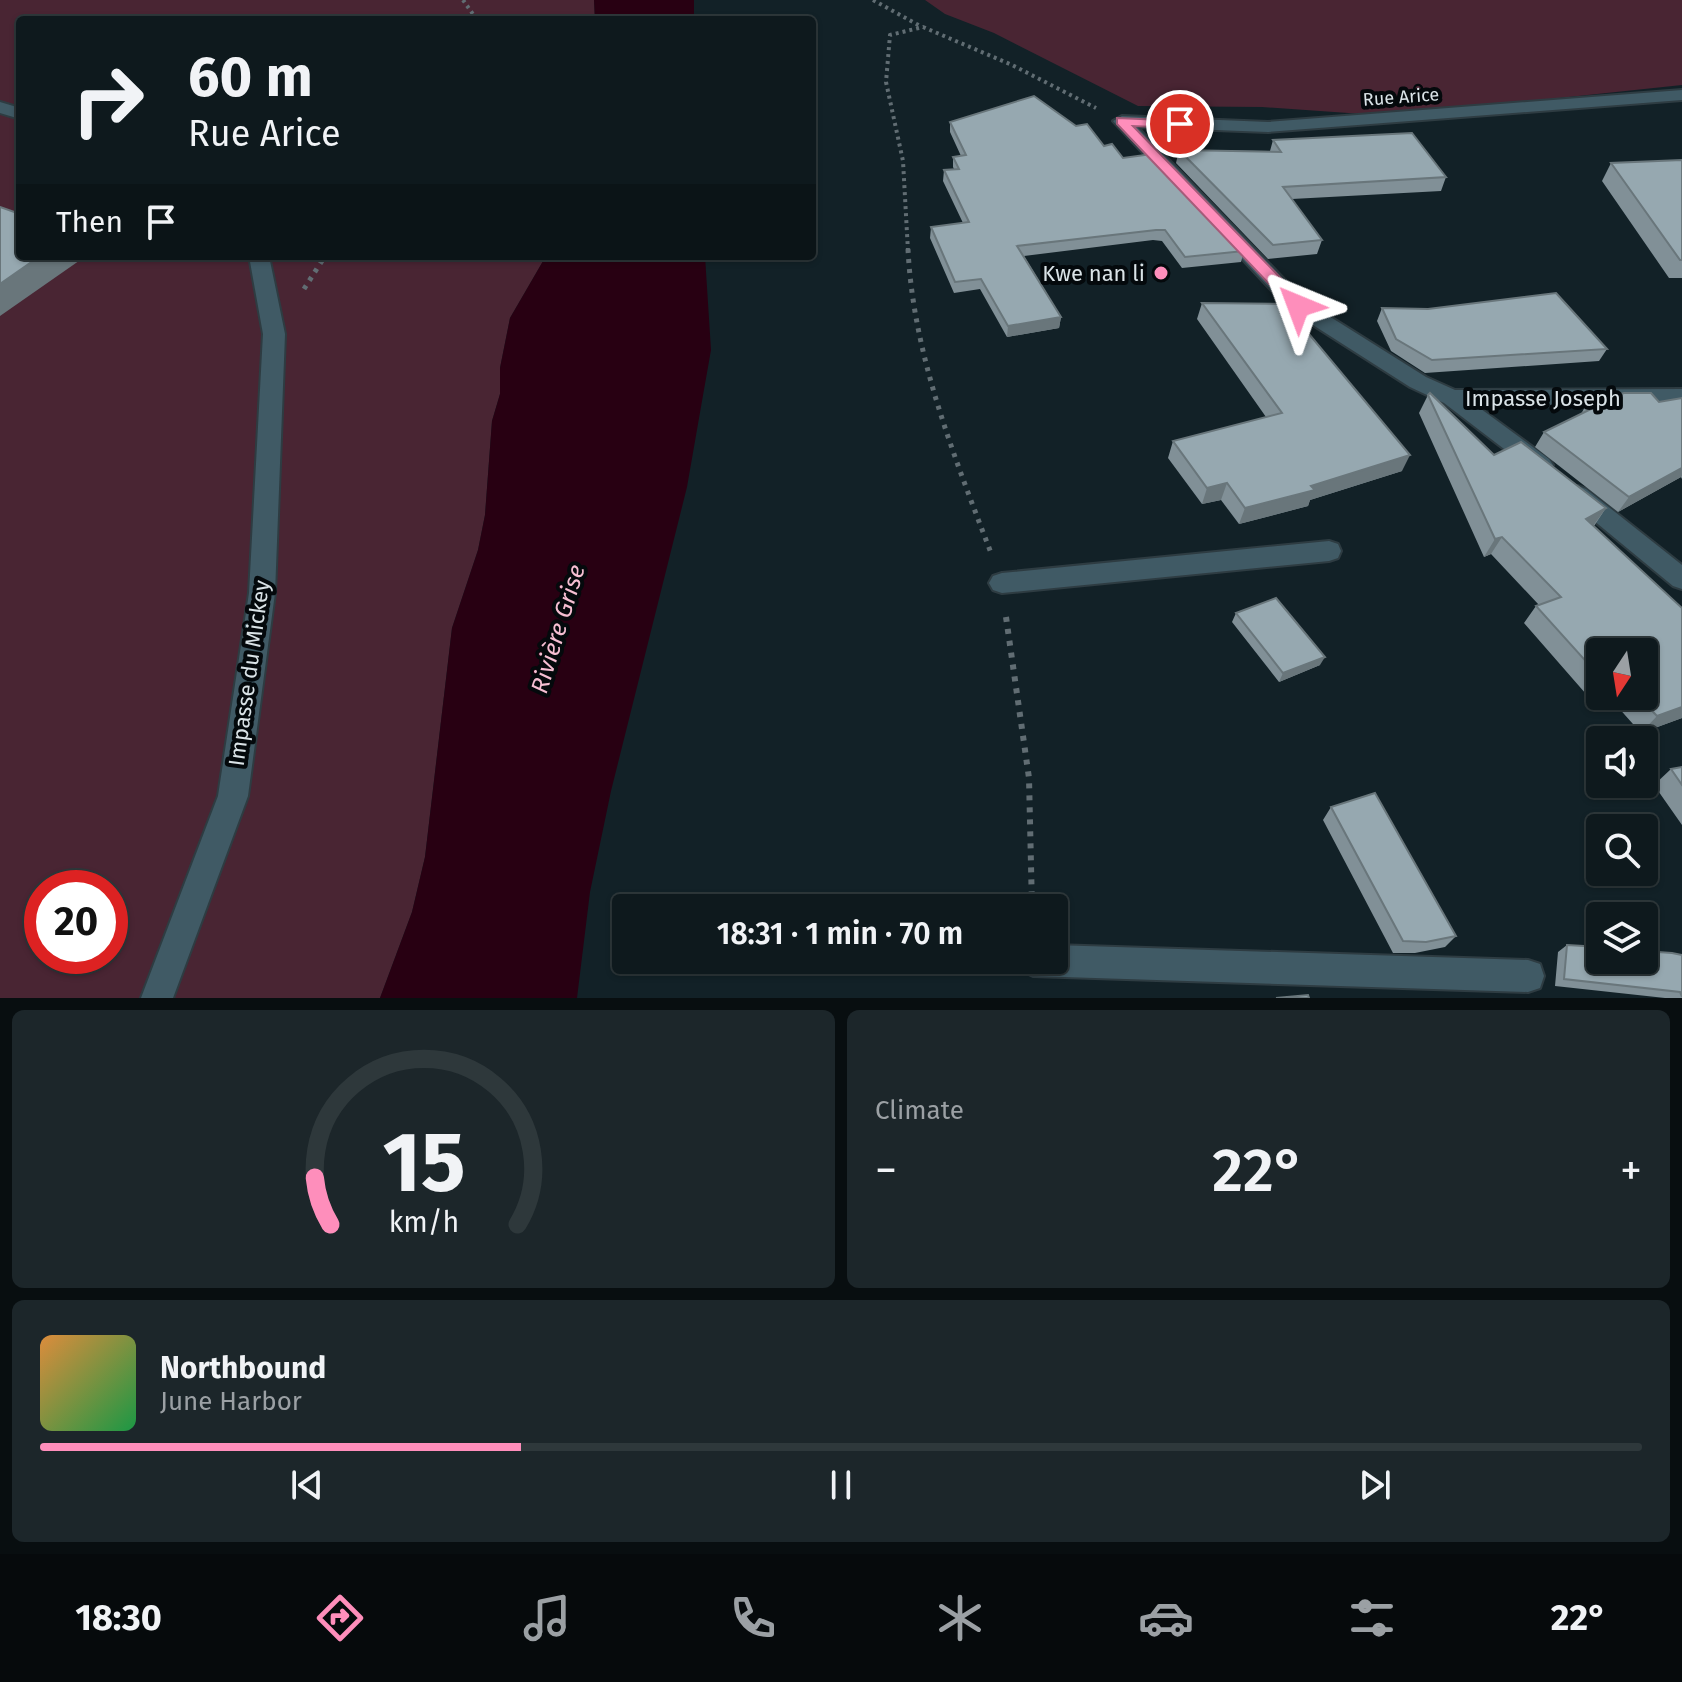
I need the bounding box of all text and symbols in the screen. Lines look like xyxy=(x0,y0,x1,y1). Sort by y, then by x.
text: 60 m xyxy=(188,44,313,111)
icon: right xyxy=(56,48,160,152)
street label: Rue Arice xyxy=(1362,83,1440,111)
pin xyxy=(1146,90,1214,158)
icon: arrive xyxy=(1158,102,1202,146)
text: Rue Arice xyxy=(188,112,341,156)
icon: arrive xyxy=(139,200,183,244)
text: Then xyxy=(56,204,123,240)
place label: Kwe nan li xyxy=(1042,260,1145,287)
marker: Kwe nan li xyxy=(1152,264,1170,282)
position arrow xyxy=(1256,264,1340,348)
street label: Impasse Joseph xyxy=(1465,385,1621,412)
water label: Rivière Grise xyxy=(525,561,591,697)
street label: Impasse du Mickey xyxy=(223,578,275,768)
north arrow xyxy=(1586,638,1658,710)
map controls xyxy=(1586,638,1658,974)
button: sound xyxy=(1586,726,1658,798)
button: search xyxy=(1586,814,1658,886)
speed limit sign: 20 xyxy=(24,870,128,974)
button: layers xyxy=(1586,902,1658,974)
text: 18:31 · 1 min · 70 m xyxy=(717,916,963,952)
text: Climate xyxy=(875,1095,964,1126)
text: 15 xyxy=(382,1113,465,1213)
text: 22° xyxy=(1212,1135,1305,1207)
text: − xyxy=(875,1144,897,1197)
text: + xyxy=(1620,1144,1642,1197)
text: km/h xyxy=(388,1205,459,1240)
text: Northbound xyxy=(160,1350,326,1386)
text: June Harbor xyxy=(160,1386,302,1417)
icon: previous xyxy=(285,1463,329,1507)
icon: pause xyxy=(819,1463,863,1507)
icon: next xyxy=(1353,1463,1397,1507)
icon: directions xyxy=(312,1590,368,1646)
icon: music xyxy=(519,1590,575,1646)
icon: phone xyxy=(725,1590,781,1646)
icon: climate xyxy=(932,1590,988,1646)
icon: car xyxy=(1138,1590,1194,1646)
icon: filters xyxy=(1344,1590,1400,1646)
text: 18:30 xyxy=(75,1596,162,1640)
text: 22° xyxy=(1551,1596,1607,1640)

